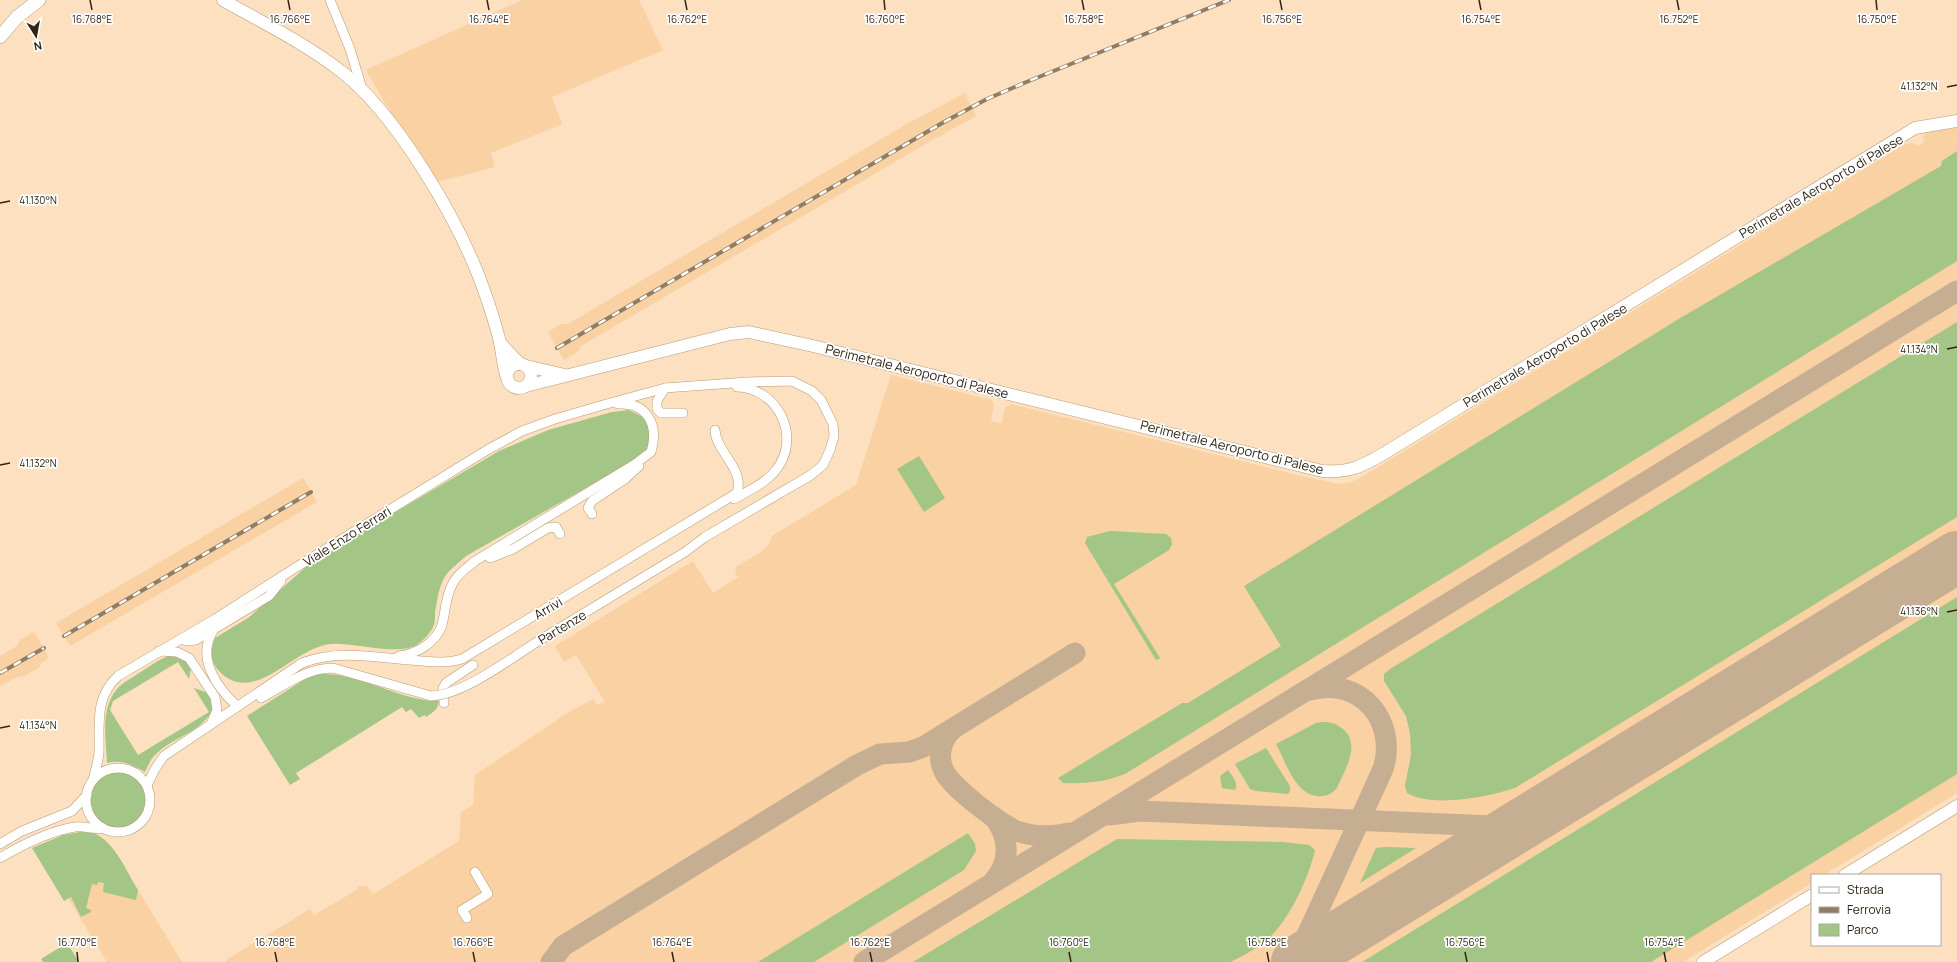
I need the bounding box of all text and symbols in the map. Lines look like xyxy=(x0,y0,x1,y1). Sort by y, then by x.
text: 16.768°E xyxy=(72,12,112,26)
text: 16.766°E xyxy=(270,12,310,26)
text: 16.764°E xyxy=(469,12,509,26)
text: 16.762°E xyxy=(667,12,707,26)
text: 16.760°E xyxy=(865,12,905,26)
text: 16.758°E xyxy=(1064,12,1104,26)
text: 16.756°E xyxy=(1262,12,1302,26)
text: 16.754°E xyxy=(1461,12,1501,26)
text: 16.752°E xyxy=(1659,12,1699,26)
text: 16.750°E xyxy=(1857,12,1897,26)
north arrow xyxy=(16,16,56,56)
text: N xyxy=(33,38,43,54)
text: 41.132°N xyxy=(1900,79,1938,93)
street label: Perimetrale Aeroporto di Palese xyxy=(1736,130,1907,242)
text: 41.130°N xyxy=(19,193,57,207)
street label: Perimetrale Aeroporto di Palese xyxy=(1460,299,1631,411)
street label: Perimetrale Aeroporto di Palese xyxy=(823,339,1011,403)
text: 41.134°N xyxy=(1900,342,1938,356)
street label: Perimetrale Aeroporto di Palese xyxy=(1138,415,1326,479)
text: 41.132°N xyxy=(19,456,57,470)
street label: Viale Enzo Ferrari xyxy=(299,502,395,570)
street label: Arrivi xyxy=(530,592,566,624)
text: 41.136°N xyxy=(1900,604,1938,618)
street label: Partenze xyxy=(534,605,590,648)
text: 41.134°N xyxy=(19,718,57,732)
legend xyxy=(1811,874,1941,946)
text: Strada xyxy=(1847,881,1884,898)
text: Ferrovia xyxy=(1847,901,1891,918)
text: Parco xyxy=(1847,921,1878,938)
text: 16.770°E xyxy=(57,935,97,949)
text: 16.768°E xyxy=(255,935,295,949)
text: 16.766°E xyxy=(453,935,493,949)
text: 16.764°E xyxy=(652,935,692,949)
text: 16.762°E xyxy=(850,935,890,949)
text: 16.760°E xyxy=(1049,935,1089,949)
text: 16.758°E xyxy=(1247,935,1287,949)
text: 16.756°E xyxy=(1445,935,1485,949)
text: 16.754°E xyxy=(1644,935,1684,949)

